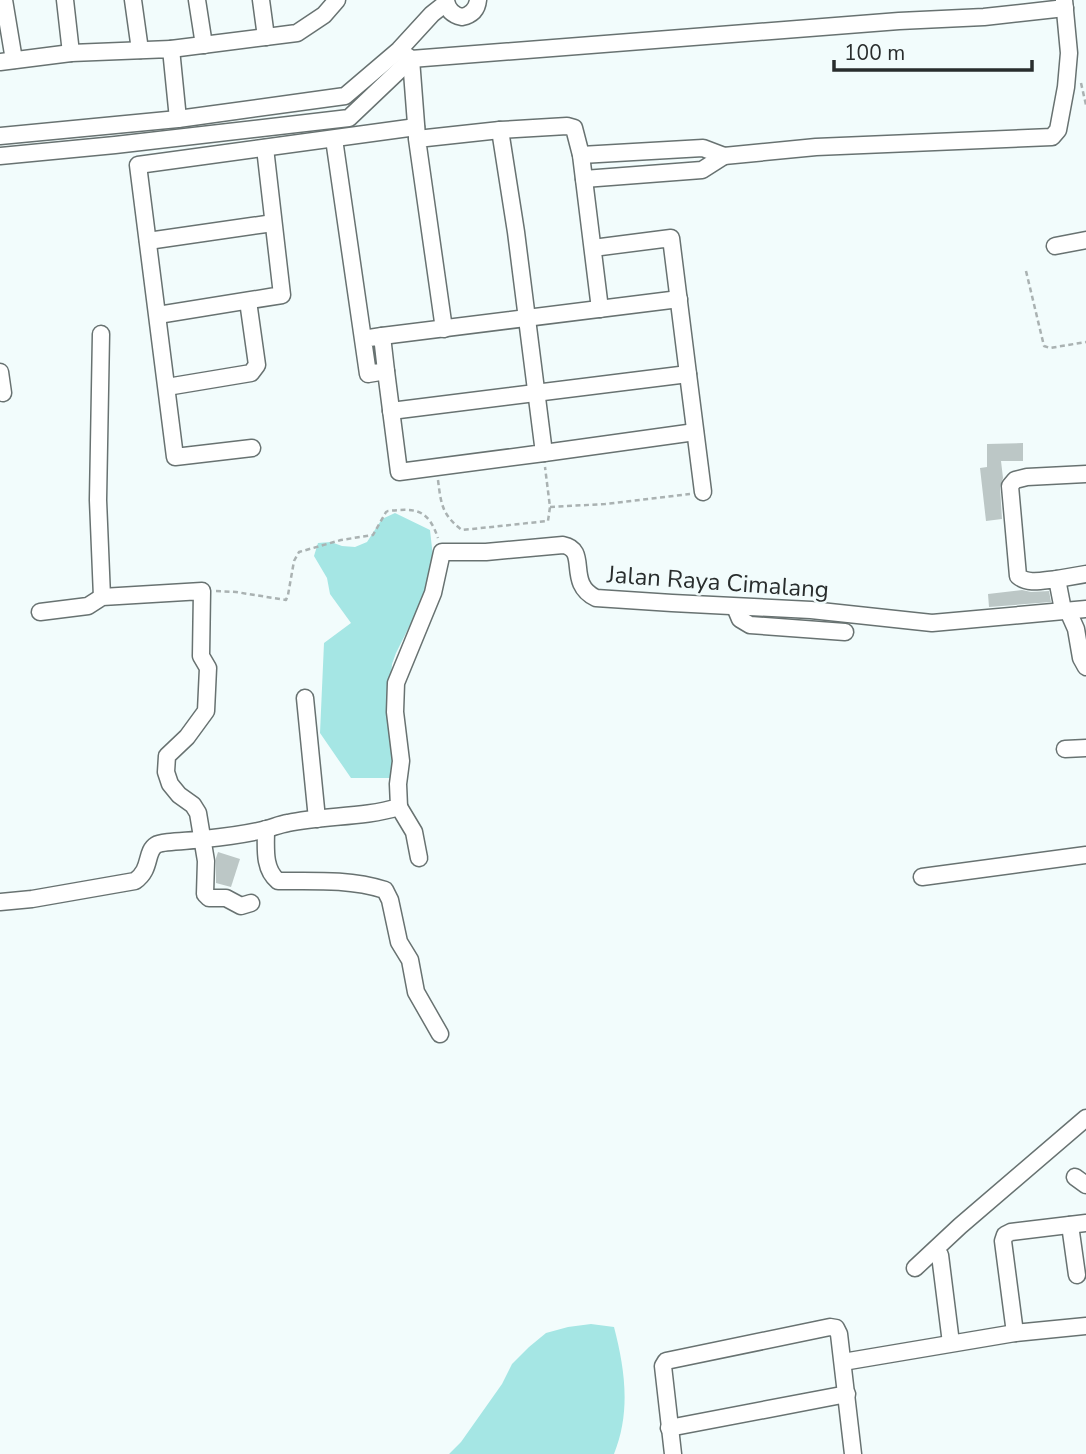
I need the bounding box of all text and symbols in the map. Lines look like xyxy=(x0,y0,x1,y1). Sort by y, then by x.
scale bar xyxy=(834,28,1032,72)
text: 100 m xyxy=(844,39,905,67)
street label: Jalan Raya Cimalang xyxy=(605,558,830,606)

